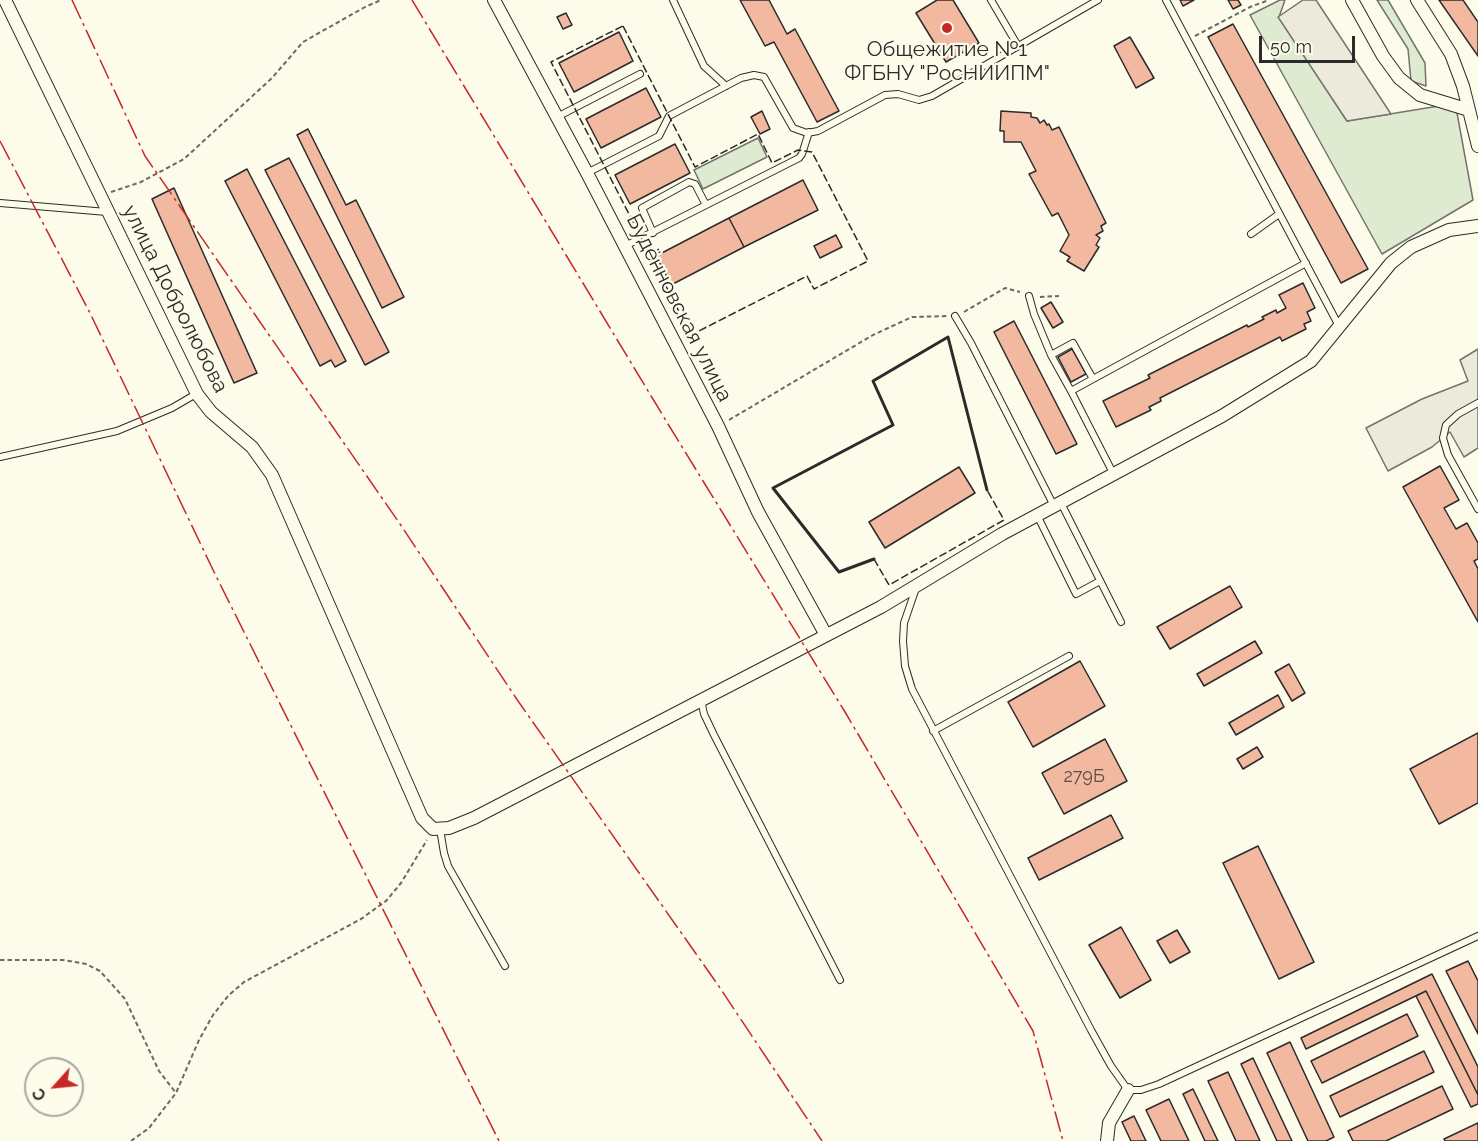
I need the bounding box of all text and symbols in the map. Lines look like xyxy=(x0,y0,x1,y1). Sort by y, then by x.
marker: Общежитие №1 ФГБНУ "РосНИИПМ" xyxy=(940,21,954,35)
scale bar xyxy=(1262,24,1358,62)
text: 50 m xyxy=(1270,36,1312,57)
place label: Общежитие №1 ФГБНУ "РосНИИПМ" xyxy=(844,37,1050,87)
street label: улица Добролюбова xyxy=(117,201,233,397)
street label: Будённовская улица xyxy=(621,210,737,406)
house number: 279Б xyxy=(1063,766,1105,788)
north arrow xyxy=(24,1057,84,1117)
text: С xyxy=(28,1085,50,1104)

